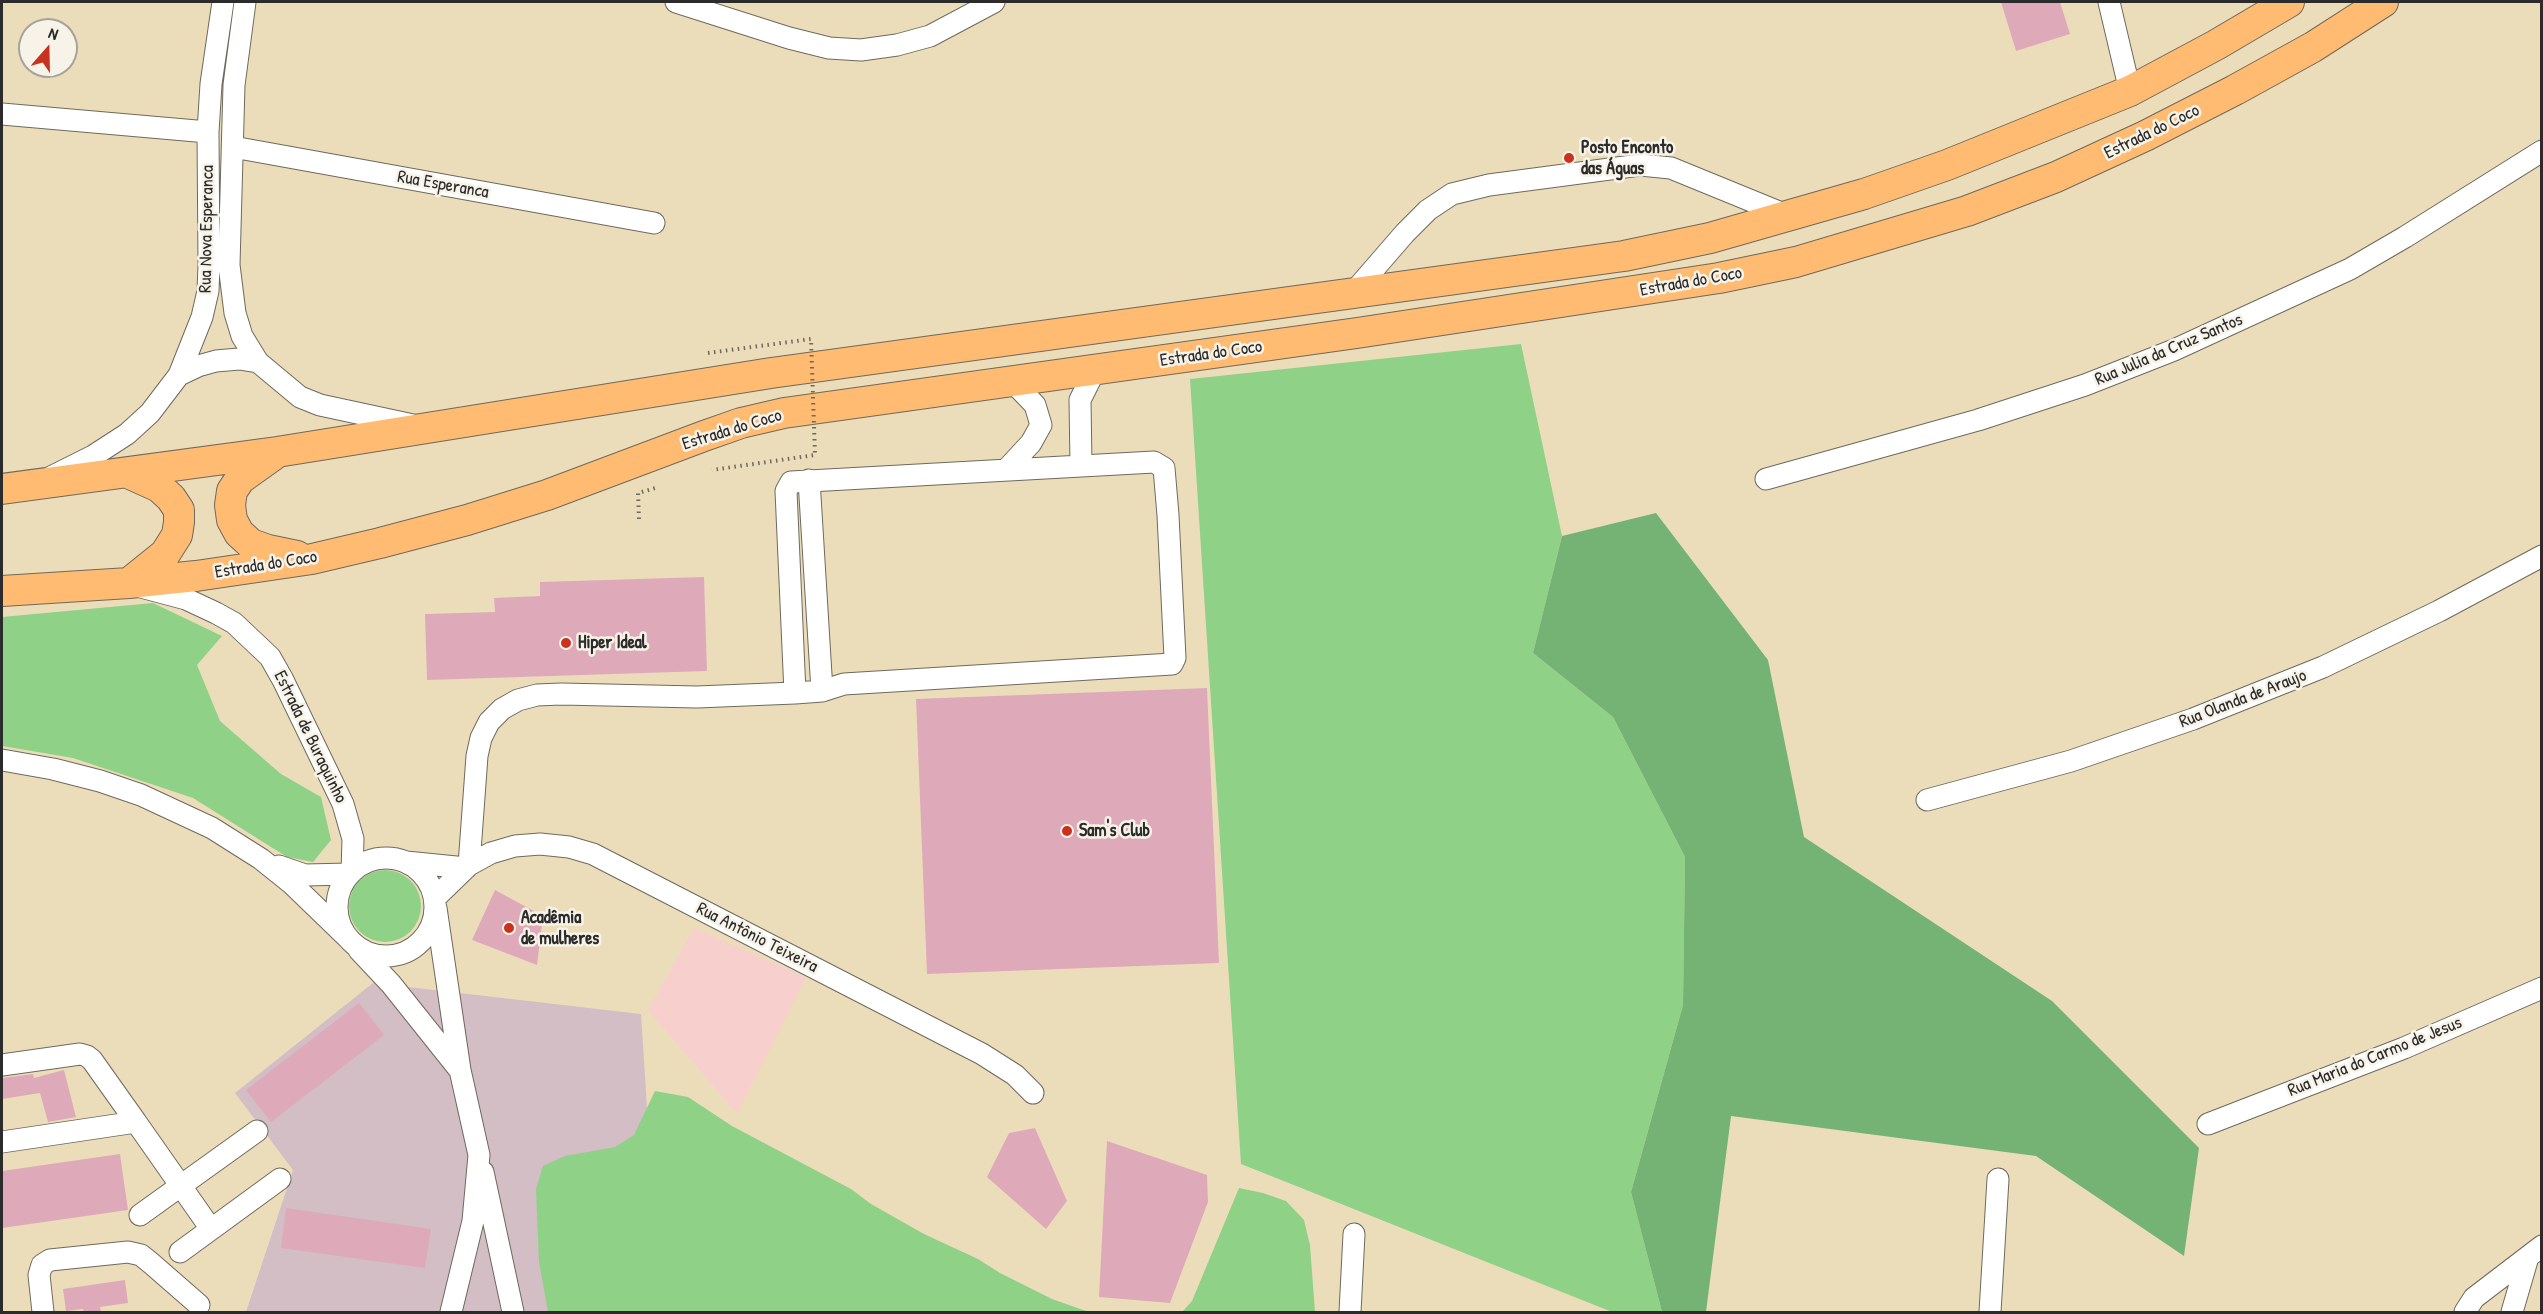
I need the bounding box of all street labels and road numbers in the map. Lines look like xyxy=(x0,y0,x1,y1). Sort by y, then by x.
street label: Estrada do Coco xyxy=(2101,100,2203,164)
street label: Rua Nova Esperanca xyxy=(195,165,219,293)
street label: Rua Esperanca xyxy=(396,166,490,204)
street label: Estrada do Coco xyxy=(1638,262,1744,302)
street label: Rua Julia da Cruz Santos xyxy=(2092,309,2246,391)
street label: Estrada do Coco xyxy=(1158,336,1264,372)
street label: Estrada do Coco xyxy=(680,405,784,455)
street label: Estrada do Coco xyxy=(213,546,319,584)
street label: Rua Olanda de Araujo xyxy=(2176,665,2310,733)
street label: Estrada de Buraquinho xyxy=(269,667,351,807)
street label: Rua Antônio Teixeira xyxy=(693,898,821,978)
street label: Rua Maria do Carmo de Jesus xyxy=(2285,1012,2465,1102)

